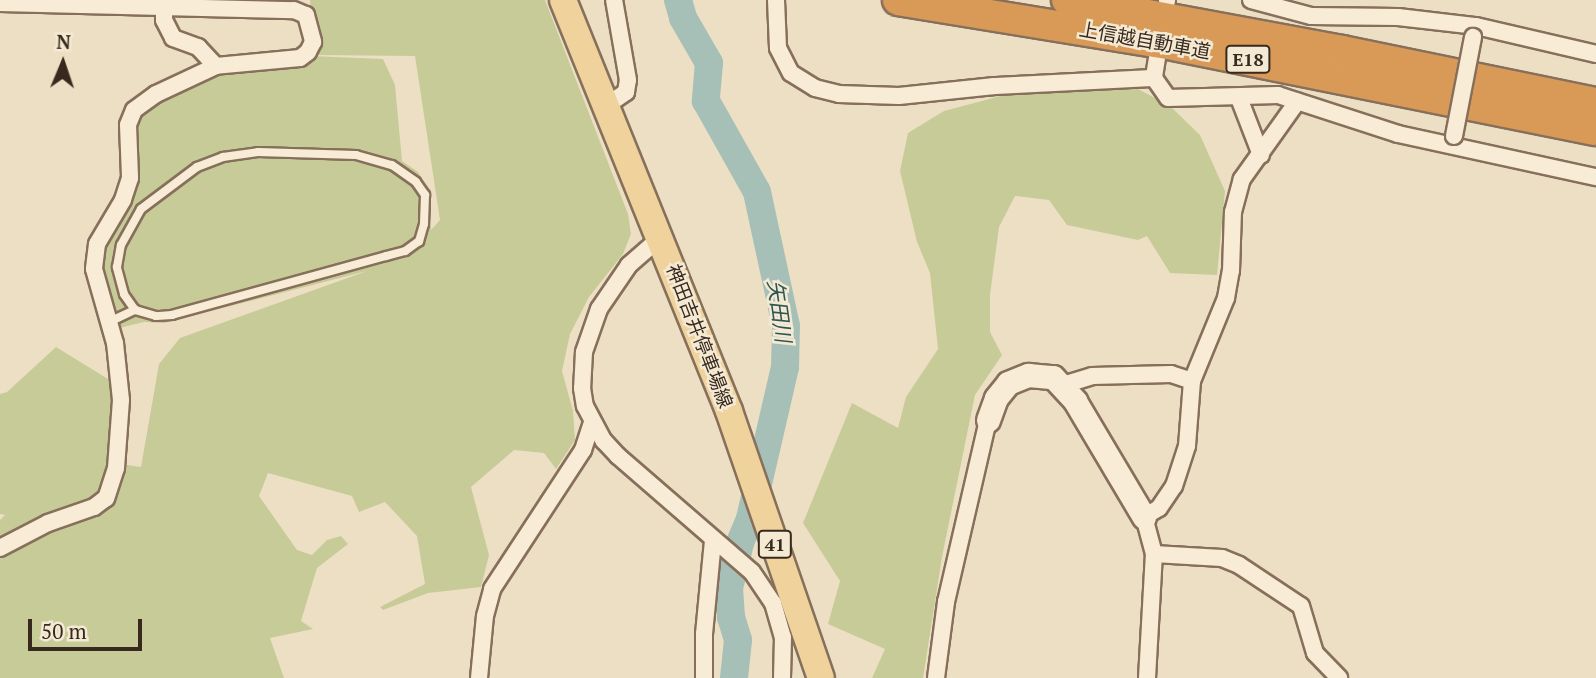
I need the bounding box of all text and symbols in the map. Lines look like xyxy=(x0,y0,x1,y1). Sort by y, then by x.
street label: 上信越自動車道 xyxy=(1078,17,1212,63)
north arrow xyxy=(28,28,98,98)
text: N xyxy=(56,29,71,54)
road number: E18 xyxy=(1225,44,1271,74)
street label: 神田吉井停車場線 xyxy=(662,261,738,411)
water label: 矢田川 xyxy=(763,278,797,344)
road number: 41 xyxy=(758,530,792,558)
scale bar xyxy=(32,604,145,648)
text: 50 m xyxy=(41,617,87,645)

